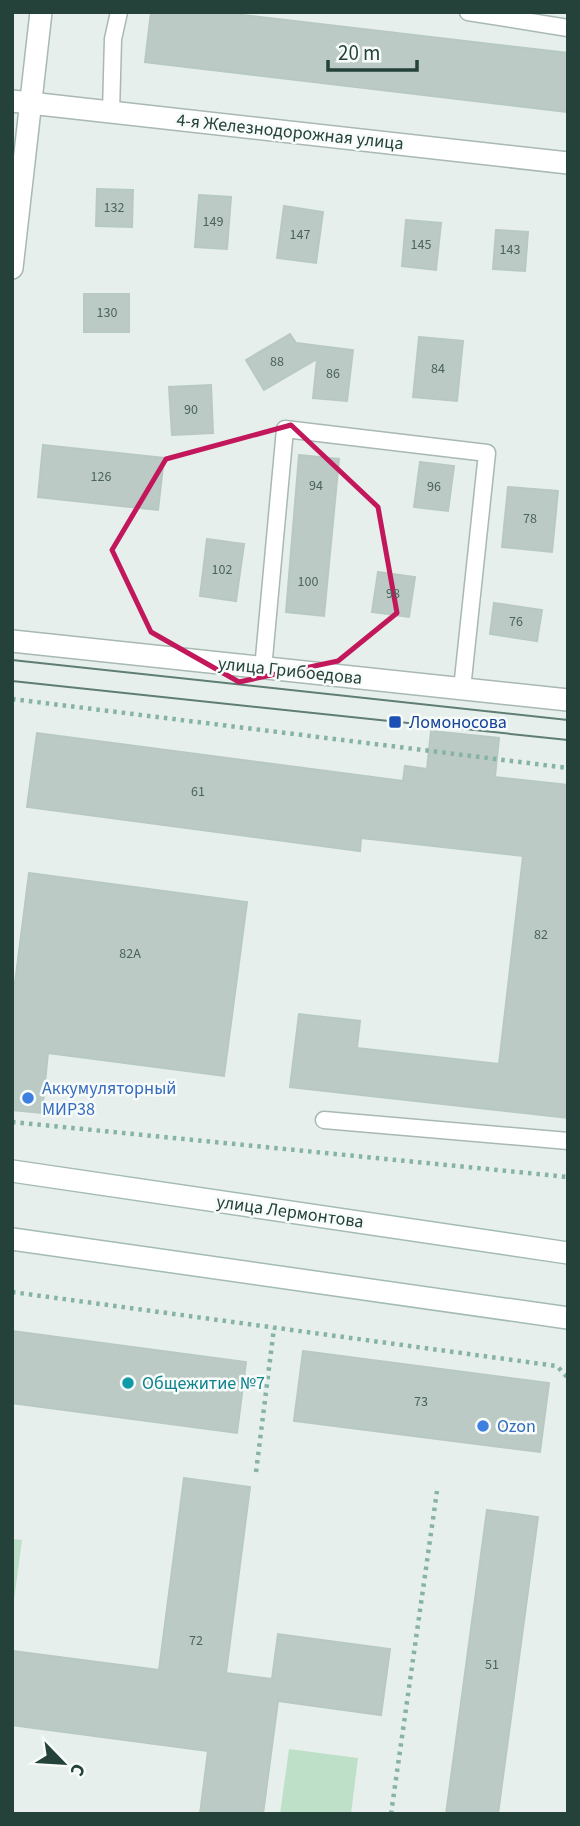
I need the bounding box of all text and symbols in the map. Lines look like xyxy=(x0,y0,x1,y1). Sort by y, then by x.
scale bar xyxy=(328,28,417,72)
text: 20 m xyxy=(338,38,380,68)
street label: 4-я Железнодорожная улица xyxy=(175,108,405,156)
house number: 132 xyxy=(104,198,124,218)
house number: 149 xyxy=(203,212,223,232)
house number: 147 xyxy=(290,225,310,245)
house number: 145 xyxy=(411,235,431,255)
house number: 143 xyxy=(500,240,520,260)
house number: 130 xyxy=(97,303,117,323)
house number: 88 xyxy=(270,352,284,372)
house number: 84 xyxy=(431,359,445,379)
house number: 86 xyxy=(326,364,340,384)
house number: 90 xyxy=(184,400,198,420)
house number: 126 xyxy=(91,467,111,487)
house number: 94 xyxy=(309,476,323,496)
house number: 96 xyxy=(427,477,441,497)
house number: 78 xyxy=(523,509,537,529)
house number: 102 xyxy=(212,560,232,580)
house number: 100 xyxy=(298,572,318,592)
house number: 98 xyxy=(386,584,400,604)
house number: 76 xyxy=(509,612,523,632)
street label: улица Грибоедова xyxy=(217,651,363,691)
place label: Ломоносова xyxy=(409,710,507,735)
marker: Ломоносова xyxy=(387,714,403,730)
house number: 61 xyxy=(191,782,205,802)
house number: 82 xyxy=(534,925,548,945)
house number: 82А xyxy=(119,944,141,964)
place label: Аккумуляторный МИР38 xyxy=(42,1076,176,1122)
marker: Аккумуляторный МИР38 xyxy=(20,1090,36,1106)
street label: улица Лермонтова xyxy=(215,1189,365,1235)
place label: Общежитие №7 xyxy=(142,1371,265,1396)
marker: Общежитие №7 xyxy=(120,1375,136,1391)
house number: 73 xyxy=(414,1392,428,1412)
place label: Ozon xyxy=(497,1414,536,1439)
marker: Ozon xyxy=(475,1418,491,1434)
house number: 72 xyxy=(189,1631,203,1651)
house number: 51 xyxy=(485,1655,499,1675)
north arrow xyxy=(28,1728,98,1798)
text: С xyxy=(62,1759,92,1780)

